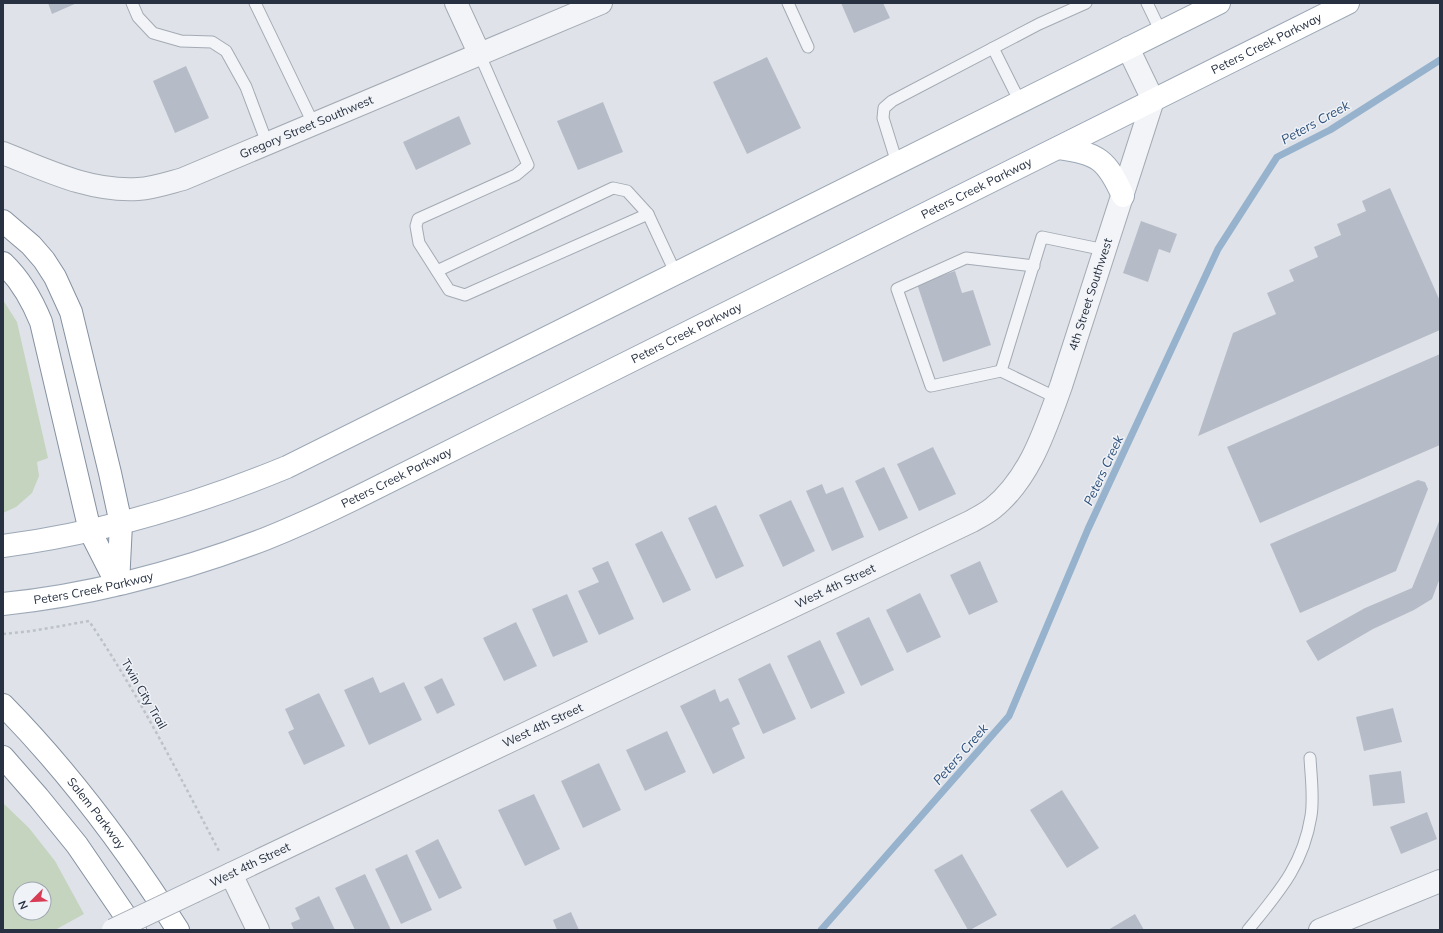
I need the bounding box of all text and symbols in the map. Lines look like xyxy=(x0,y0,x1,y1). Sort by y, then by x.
street label: Peters Creek Parkway xyxy=(1208,9,1325,77)
street label: Gregory Street Southwest xyxy=(237,92,375,161)
water label: Peters Creek xyxy=(1278,97,1352,147)
street label: Peters Creek Parkway xyxy=(918,154,1035,222)
street label: 4th Street Southwest xyxy=(1065,236,1115,352)
street label: Peters Creek Parkway xyxy=(628,298,745,367)
water label: Peters Creek xyxy=(1080,432,1126,508)
street label: Peters Creek Parkway xyxy=(339,443,455,511)
street label: West 4th Street xyxy=(792,560,878,611)
street label: Peters Creek Parkway xyxy=(33,568,156,607)
street label: Twin City Trail xyxy=(118,656,171,731)
street label: West 4th Street xyxy=(500,700,585,751)
water label: Peters Creek xyxy=(929,720,991,788)
street label: Salem Parkway xyxy=(64,774,129,852)
street label: West 4th Street xyxy=(207,839,292,890)
north arrow xyxy=(12,881,52,921)
text: N xyxy=(15,898,31,912)

